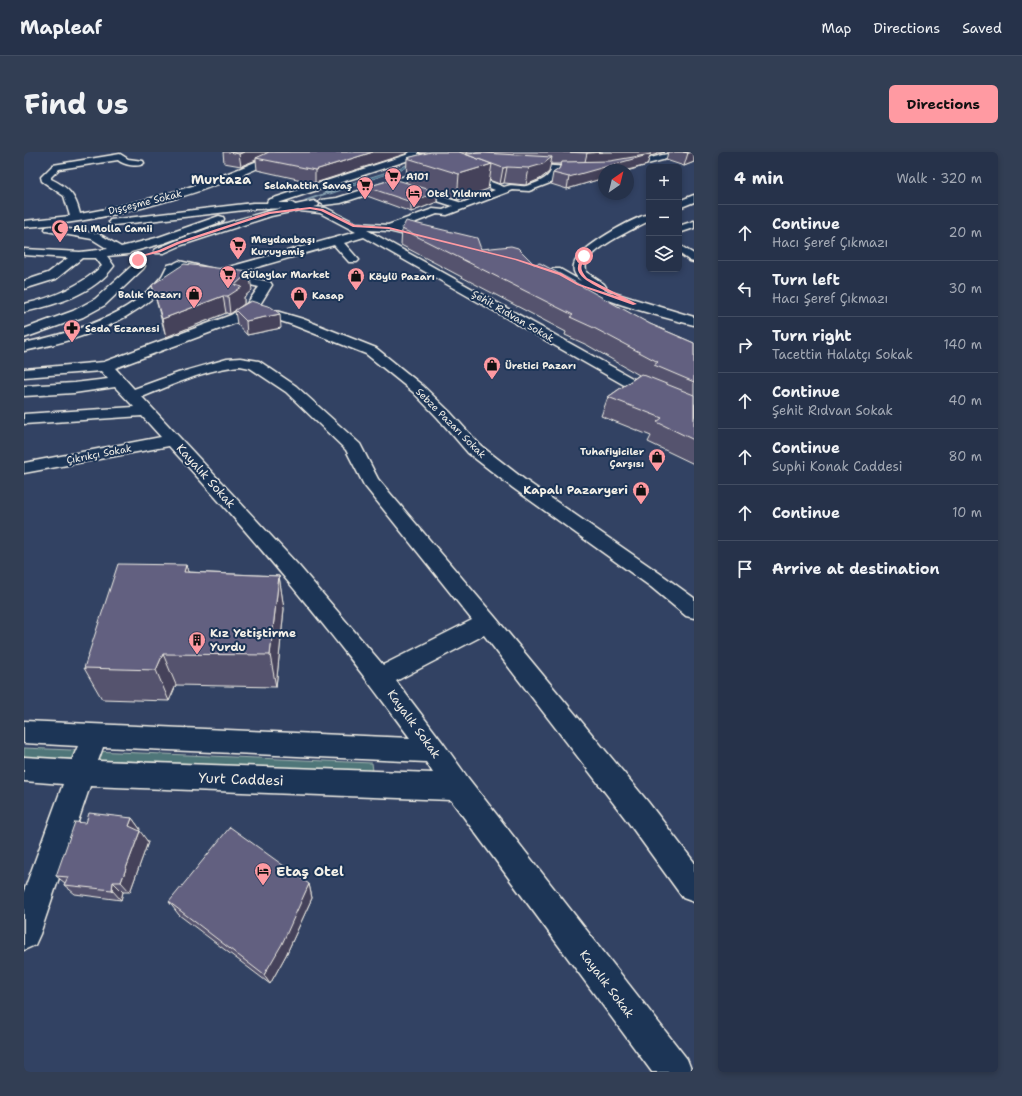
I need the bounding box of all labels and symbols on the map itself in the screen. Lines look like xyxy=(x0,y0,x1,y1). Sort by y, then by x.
north arrow xyxy=(598,164,634,200)
supermarket icon: A101 xyxy=(383,166,403,191)
place label: A101 xyxy=(406,170,429,183)
district label: Murtaza xyxy=(191,171,251,188)
supermarket icon: Selahattin Savaş xyxy=(355,175,375,200)
place label: Selahattin Savaş xyxy=(264,179,352,192)
hotel icon: Otel Yıldırım xyxy=(404,183,424,208)
street label: Dışçeşme Sokak xyxy=(107,186,183,217)
place label: Otel Yıldırım xyxy=(427,187,491,200)
mosque icon: Ali Molla Camii xyxy=(50,218,70,243)
place label: Ali Molla Camii xyxy=(73,222,153,235)
place label: Meydanbaşı Kuruyemiş xyxy=(251,233,315,258)
supermarket icon: Meydanbaşı Kuruyemiş xyxy=(228,235,248,260)
route start xyxy=(575,247,593,265)
route end xyxy=(129,251,147,269)
supermarket icon: Gülaylar Market xyxy=(218,264,238,289)
shop icon: Köylü Pazarı xyxy=(346,266,366,291)
place label: Gülaylar Market xyxy=(241,268,330,281)
place label: Köylü Pazarı xyxy=(369,270,435,283)
shop icon: Balık Pazarı xyxy=(184,284,204,309)
shop icon: Kasap xyxy=(289,285,309,310)
street label: Şehit Rıdvan Sokak xyxy=(469,287,557,345)
place label: Balık Pazarı xyxy=(118,288,181,301)
place label: Kasap xyxy=(312,289,344,302)
pharmacy icon: Seda Eczanesi xyxy=(62,318,82,343)
place label: Seda Eczanesi xyxy=(85,322,160,335)
shop icon: Üretici Pazarı xyxy=(482,355,502,380)
place label: Üretici Pazarı xyxy=(505,359,576,372)
street label: Sebze Pazarı Sokak xyxy=(413,385,489,461)
street label: Kayalık Sokak xyxy=(173,440,239,512)
street label: Çıkrıkçı Sokak xyxy=(65,441,133,467)
place label: Tuhafiyiciler Çarşısı xyxy=(580,445,645,470)
shop icon: Tuhafiyiciler Çarşısı xyxy=(647,447,667,472)
shop icon: Kapalı Pazaryeri xyxy=(631,480,651,505)
place label: Kapalı Pazaryeri xyxy=(523,482,628,498)
place label: Kız Yetiştirme Yurdu xyxy=(210,625,296,655)
building icon: Kız Yetiştirme Yurdu xyxy=(187,630,207,655)
street label: Kayalık Sokak xyxy=(384,686,444,762)
street label: Yurt Caddesi xyxy=(198,769,284,789)
hotel icon: Etaş Otel xyxy=(253,861,273,886)
place label: Etaş Otel xyxy=(276,862,344,880)
street label: Kayalık Sokak xyxy=(576,947,638,1021)

